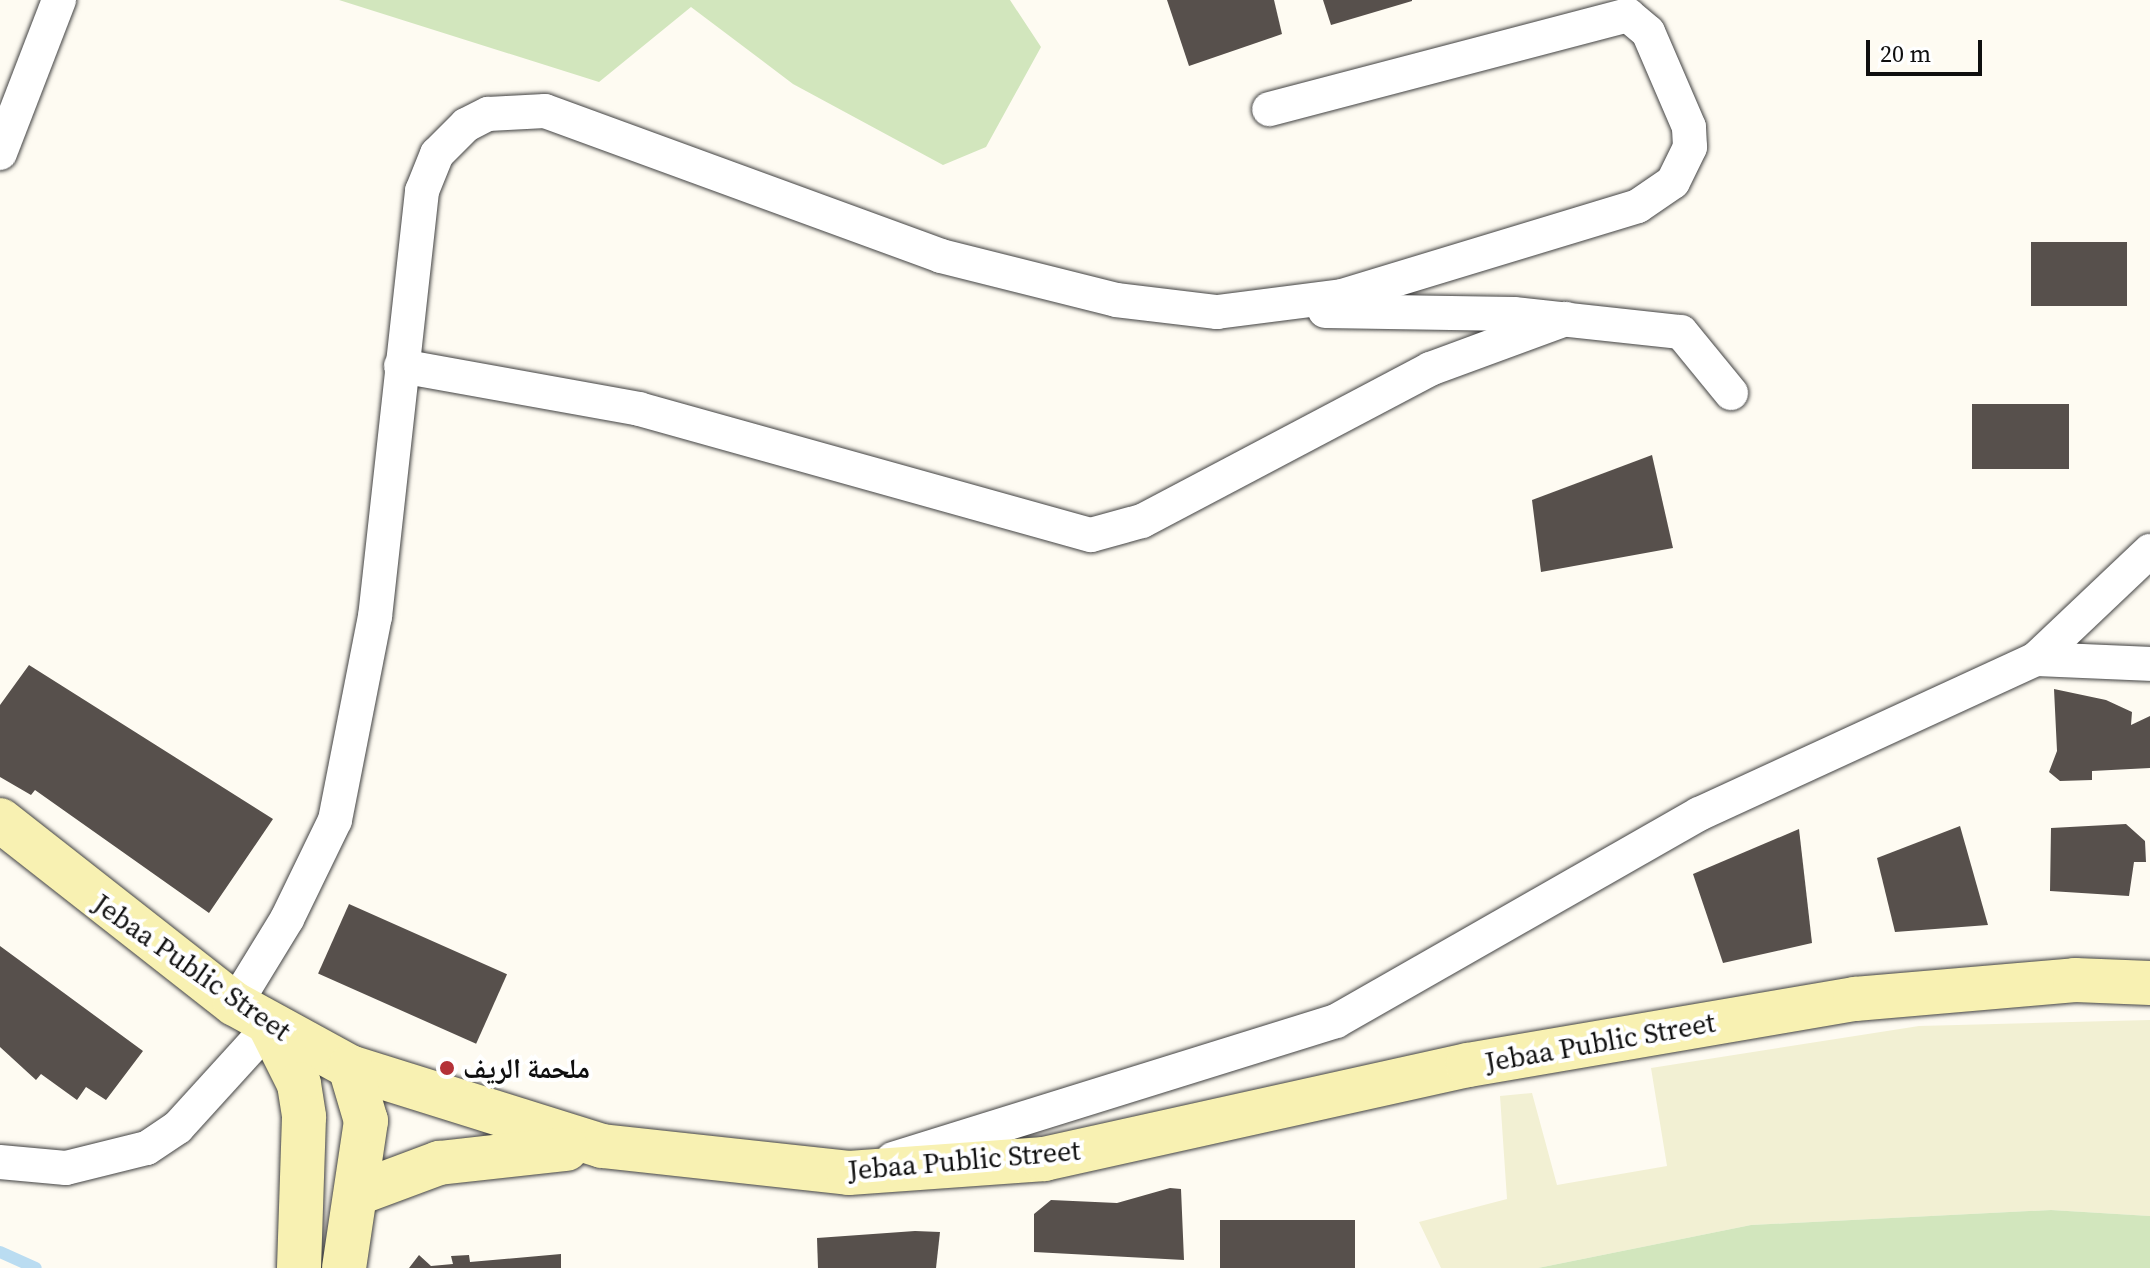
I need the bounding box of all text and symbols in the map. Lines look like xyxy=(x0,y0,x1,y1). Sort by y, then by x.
scale bar xyxy=(1870,24,1986,74)
text: 20 m xyxy=(1880,37,1931,70)
street label: Jebaa Public Street xyxy=(87,886,297,1048)
street label: Jebaa Public Street xyxy=(1482,1005,1718,1079)
place label: ملحمة الريف xyxy=(463,1051,590,1085)
marker: ملحمة الريف xyxy=(438,1059,456,1077)
street label: Jebaa Public Street xyxy=(846,1133,1082,1187)

